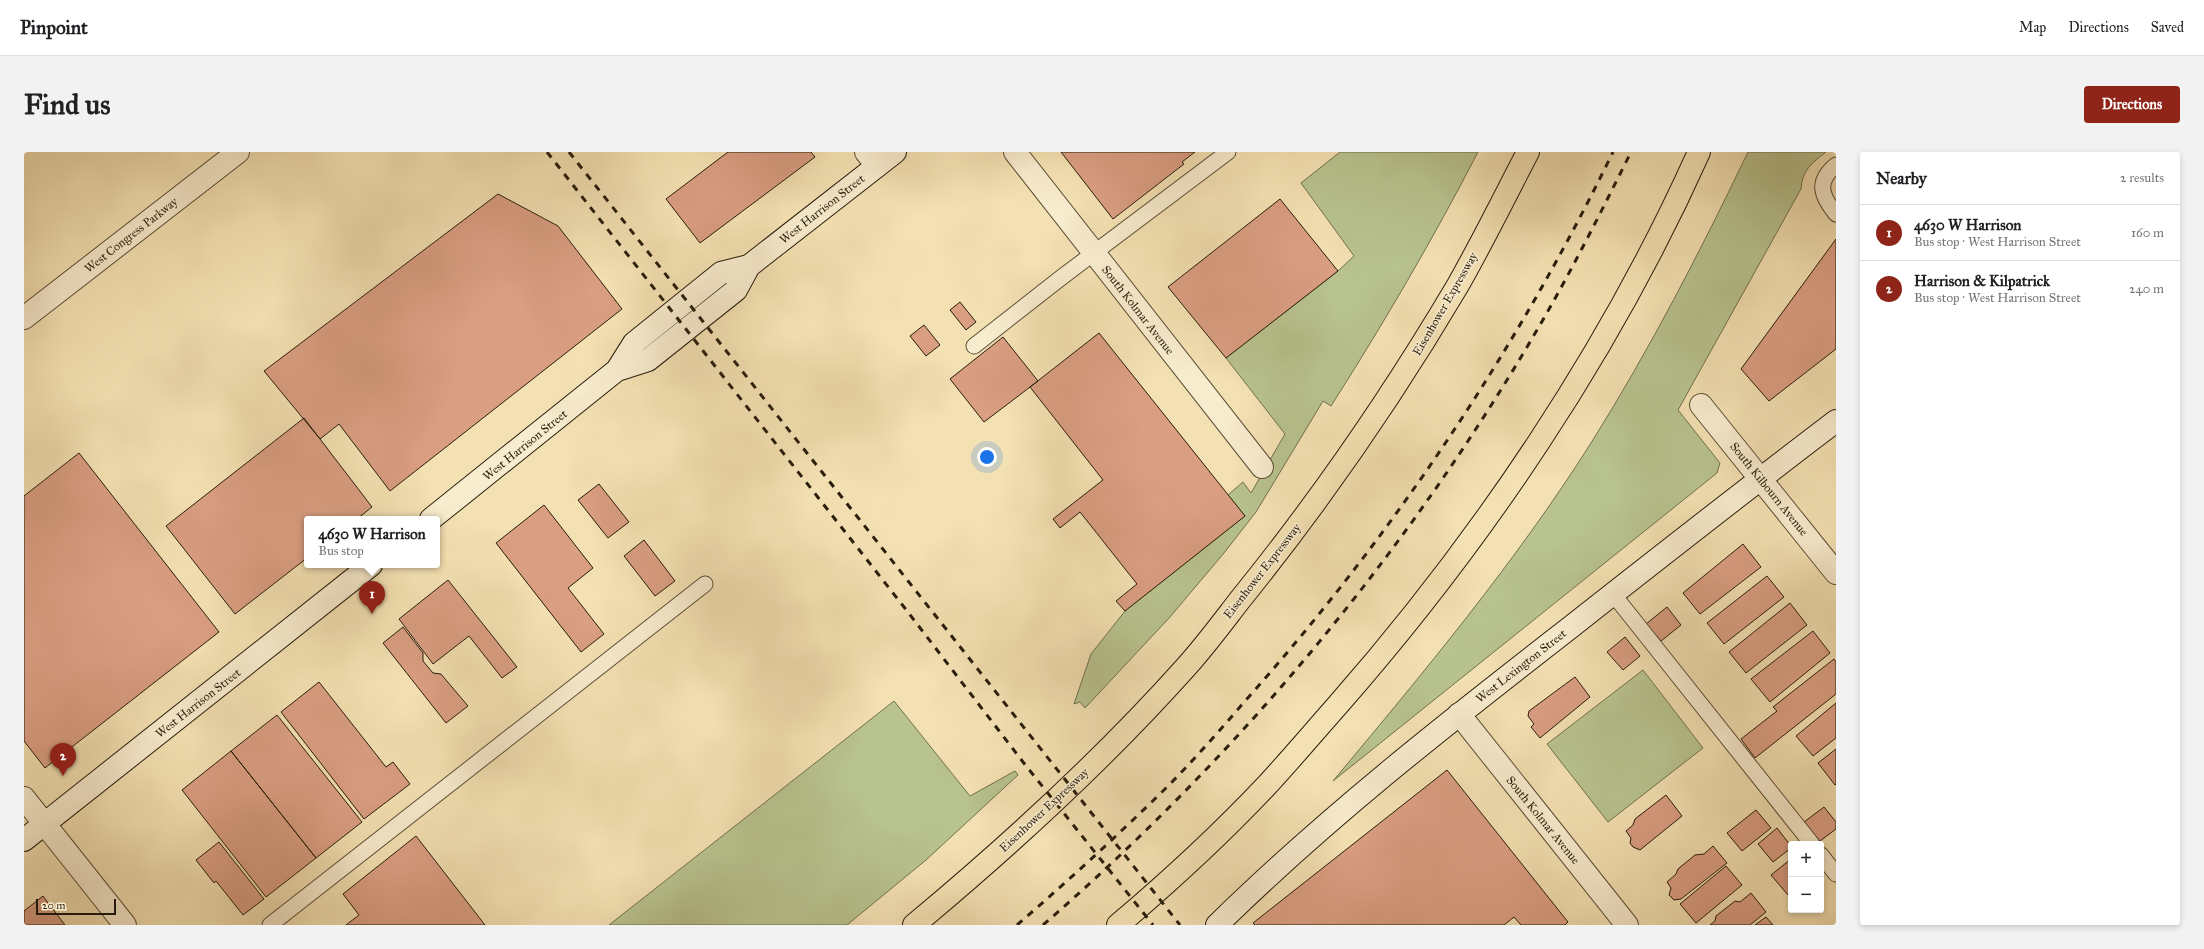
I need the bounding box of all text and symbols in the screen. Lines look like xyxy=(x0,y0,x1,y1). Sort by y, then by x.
text: Pinpoint xyxy=(20,16,88,39)
text: Map xyxy=(2019,19,2046,36)
text: Directions xyxy=(2068,19,2129,36)
text: Saved xyxy=(2151,19,2184,36)
button: Directions xyxy=(2084,86,2180,123)
text: Find us xyxy=(24,87,110,122)
text: Nearby xyxy=(1876,168,1927,189)
text: 2 results xyxy=(2120,170,2164,186)
street label: West Harrison Street xyxy=(777,171,868,247)
street label: West Congress Parkway xyxy=(82,194,181,277)
text: 4630 W Harrison xyxy=(1914,216,2021,234)
text: 1 xyxy=(1886,225,1892,241)
text: 160 m xyxy=(2131,225,2164,241)
text: Bus stop · West Harrison Street xyxy=(1914,234,2081,250)
street label: Eisenhower Expressway xyxy=(1410,250,1480,358)
street label: South Kolmar Avenue xyxy=(1099,263,1177,357)
text: Harrison & Kilpatrick xyxy=(1914,272,2050,290)
text: 2 xyxy=(1886,281,1892,297)
text: 240 m xyxy=(2129,281,2164,297)
text: Bus stop · West Harrison Street xyxy=(1914,290,2081,306)
street label: West Harrison Street xyxy=(480,406,570,483)
street label: South Kilbourn Avenue xyxy=(1727,440,1811,538)
your location xyxy=(977,447,997,467)
popup xyxy=(304,516,440,568)
street label: Eisenhower Expressway xyxy=(1221,520,1304,621)
text: 4630 W Harrison xyxy=(318,525,426,543)
text: Bus stop xyxy=(318,543,364,559)
pin: 1 xyxy=(359,581,385,614)
street label: West Lexington Street xyxy=(1473,626,1570,706)
street label: West Harrison Street xyxy=(153,665,244,741)
pin: 2 xyxy=(50,743,76,776)
street label: Eisenhower Expressway xyxy=(997,765,1092,855)
street label: South Kolmar Avenue xyxy=(1503,773,1583,867)
map controls xyxy=(1788,841,1824,913)
button: + xyxy=(1788,841,1824,877)
button: − xyxy=(1788,877,1824,913)
scale bar xyxy=(36,897,116,916)
text: 20 m xyxy=(42,899,65,912)

